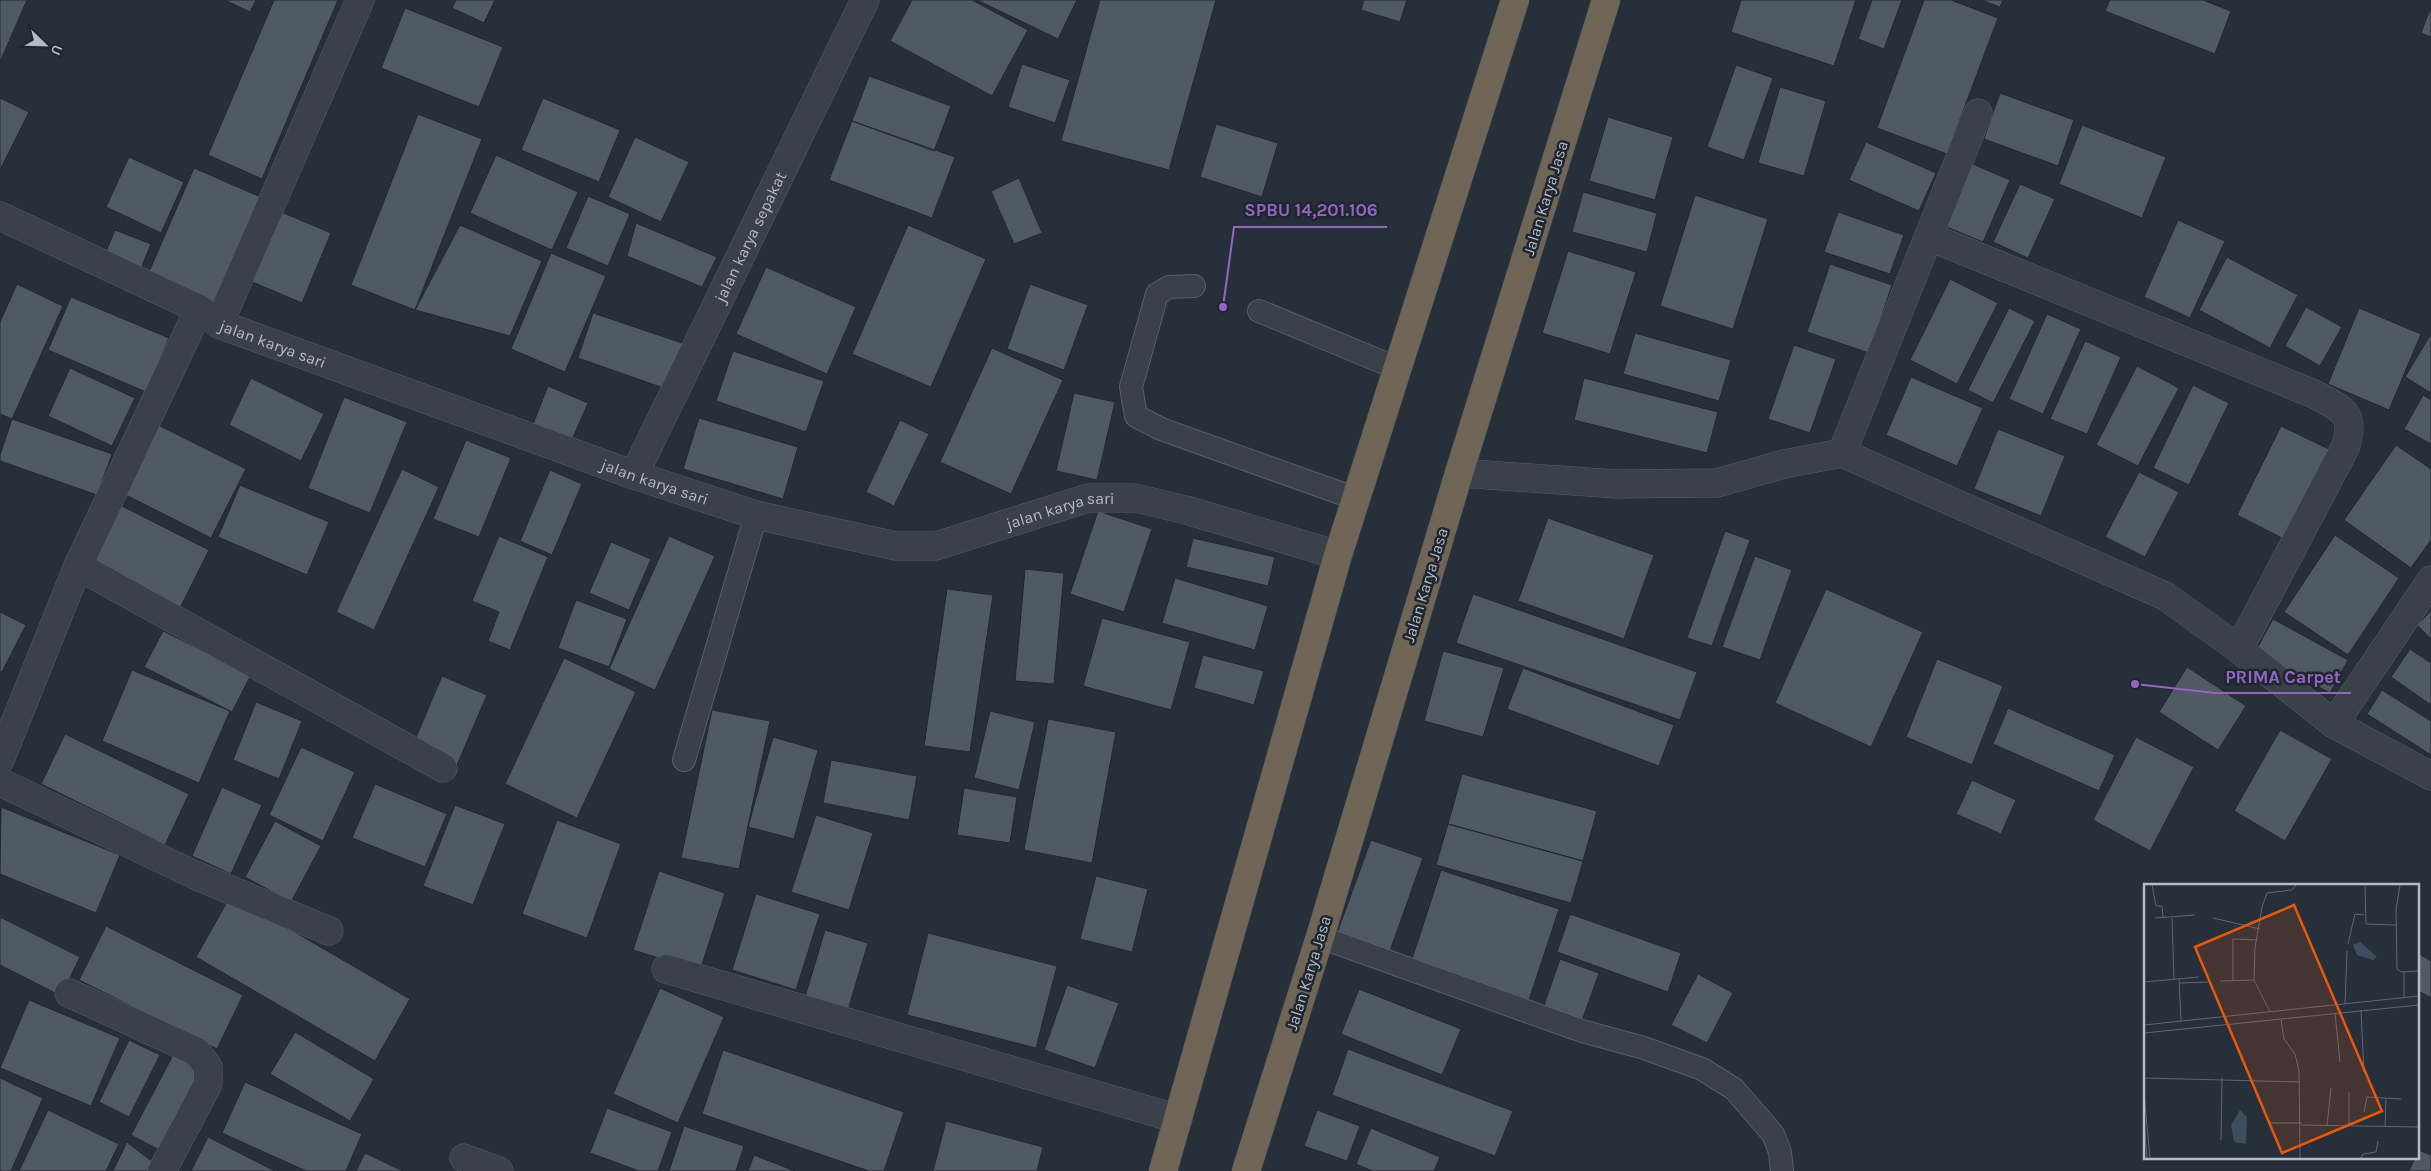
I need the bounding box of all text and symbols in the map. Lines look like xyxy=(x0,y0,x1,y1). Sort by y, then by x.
north arrow xyxy=(20,20,70,70)
text: U xyxy=(47,42,66,58)
street label: Jalan Karya Jasa xyxy=(1519,139,1572,258)
street label: jalan karya sepakat xyxy=(710,168,790,307)
callout: SPBU 14,201.106 xyxy=(1234,194,1387,227)
text: SPBU 14,201.106 xyxy=(1244,199,1378,221)
street label: jalan karya sari xyxy=(215,315,329,372)
street label: jalan karya sari xyxy=(596,454,711,509)
street label: jalan karya sari xyxy=(1002,489,1115,534)
street label: Jalan Karya Jasa xyxy=(1399,526,1452,645)
callout: PRIMA Carpet xyxy=(2215,660,2351,693)
text: PRIMA Carpet xyxy=(2225,666,2341,688)
inset map xyxy=(2144,884,2418,1158)
street label: Jalan Karya Jasa xyxy=(1282,914,1335,1033)

